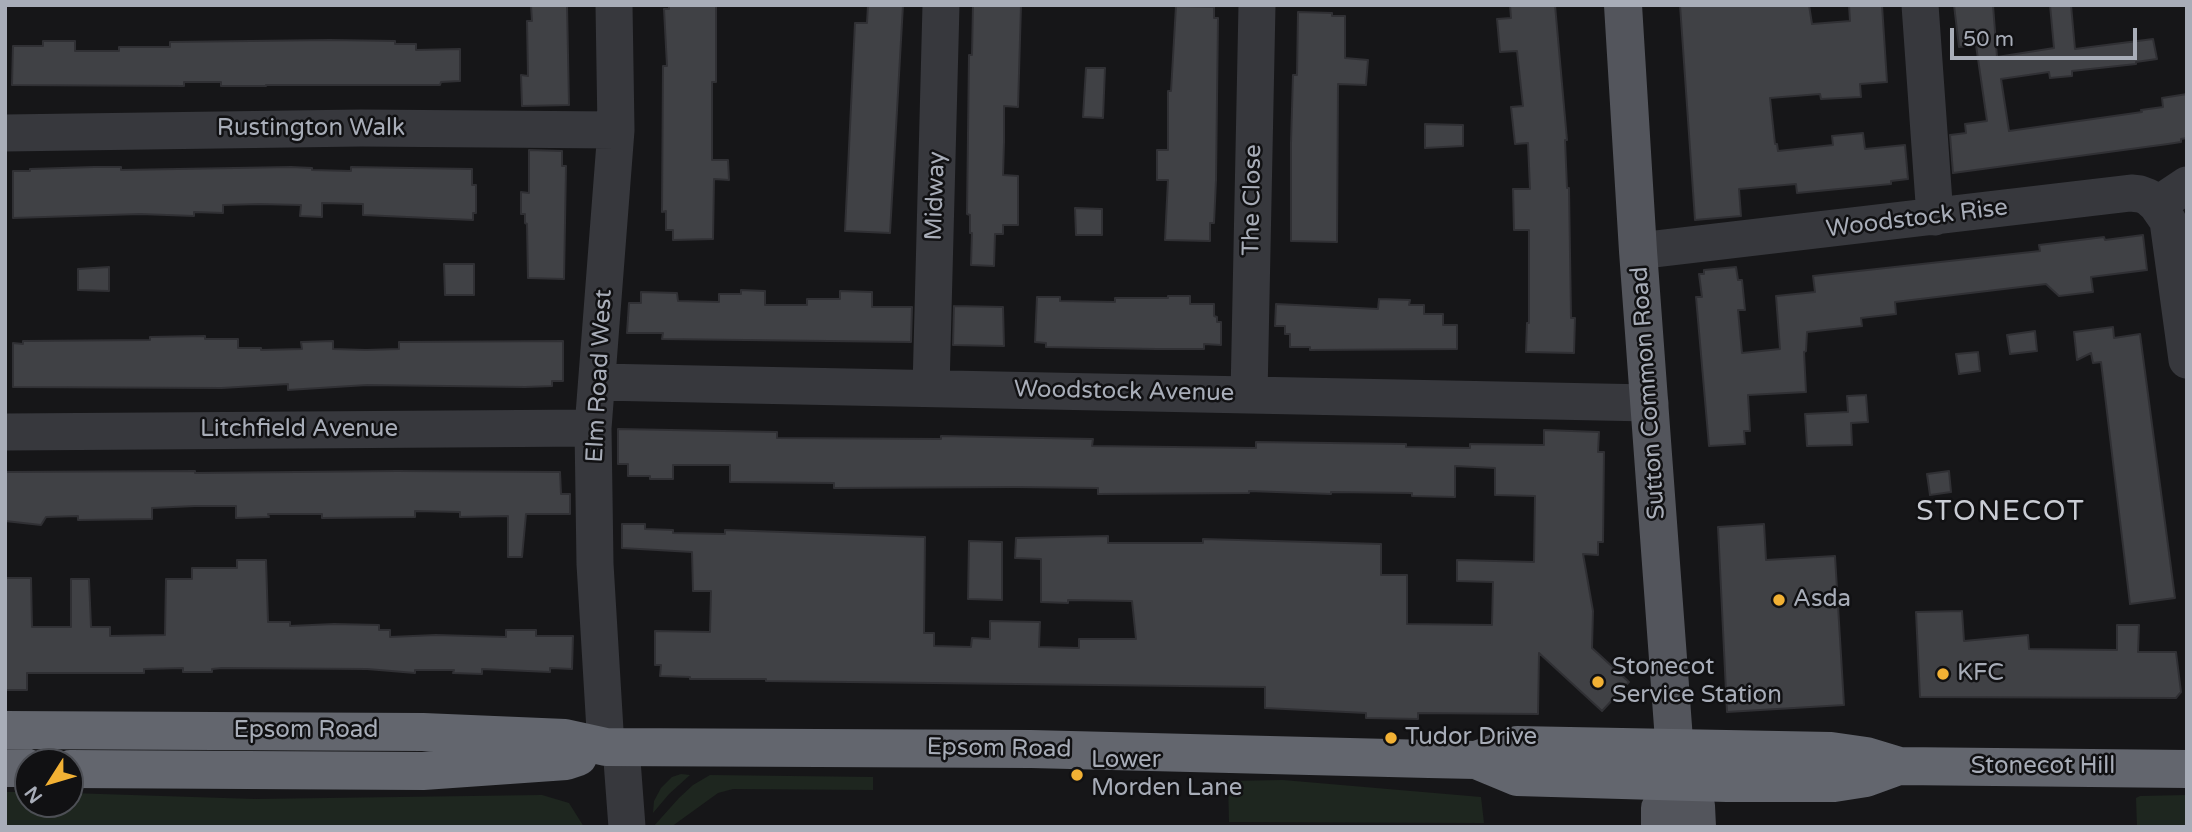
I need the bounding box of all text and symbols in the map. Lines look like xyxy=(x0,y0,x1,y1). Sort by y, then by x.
scale bar xyxy=(1954,14,2141,58)
text: 50 m xyxy=(1963,27,2014,52)
street label: Rustington Walk xyxy=(217,115,405,143)
street label: The Close xyxy=(1238,144,1268,256)
street label: Midway xyxy=(920,151,952,241)
street label: Woodstock Rise xyxy=(1825,194,2009,244)
street label: Sutton Common Road xyxy=(1626,266,1672,520)
street label: Elm Road West xyxy=(581,289,619,463)
street label: Woodstock Avenue xyxy=(1013,376,1235,408)
street label: Litchfield Avenue xyxy=(200,416,398,444)
district label: STONECOT xyxy=(1917,496,2085,530)
place label: Asda xyxy=(1793,586,1851,614)
marker: Asda xyxy=(1771,592,1787,608)
place label: Stonecot Service Station xyxy=(1612,654,1782,710)
place label: KFC xyxy=(1957,660,2004,688)
marker: KFC xyxy=(1935,666,1951,682)
marker: Stonecot Service Station xyxy=(1590,674,1606,690)
street label: Epsom Road xyxy=(234,717,378,745)
place label: Tudor Drive xyxy=(1405,724,1537,752)
marker: Tudor Drive xyxy=(1383,730,1399,746)
street label: Epsom Road xyxy=(926,733,1072,765)
place label: Lower Morden Lane xyxy=(1091,747,1242,803)
north arrow xyxy=(14,748,84,818)
street label: Stonecot Hill xyxy=(1971,753,2115,781)
marker: Lower Morden Lane xyxy=(1069,767,1085,783)
text: N xyxy=(20,782,47,807)

